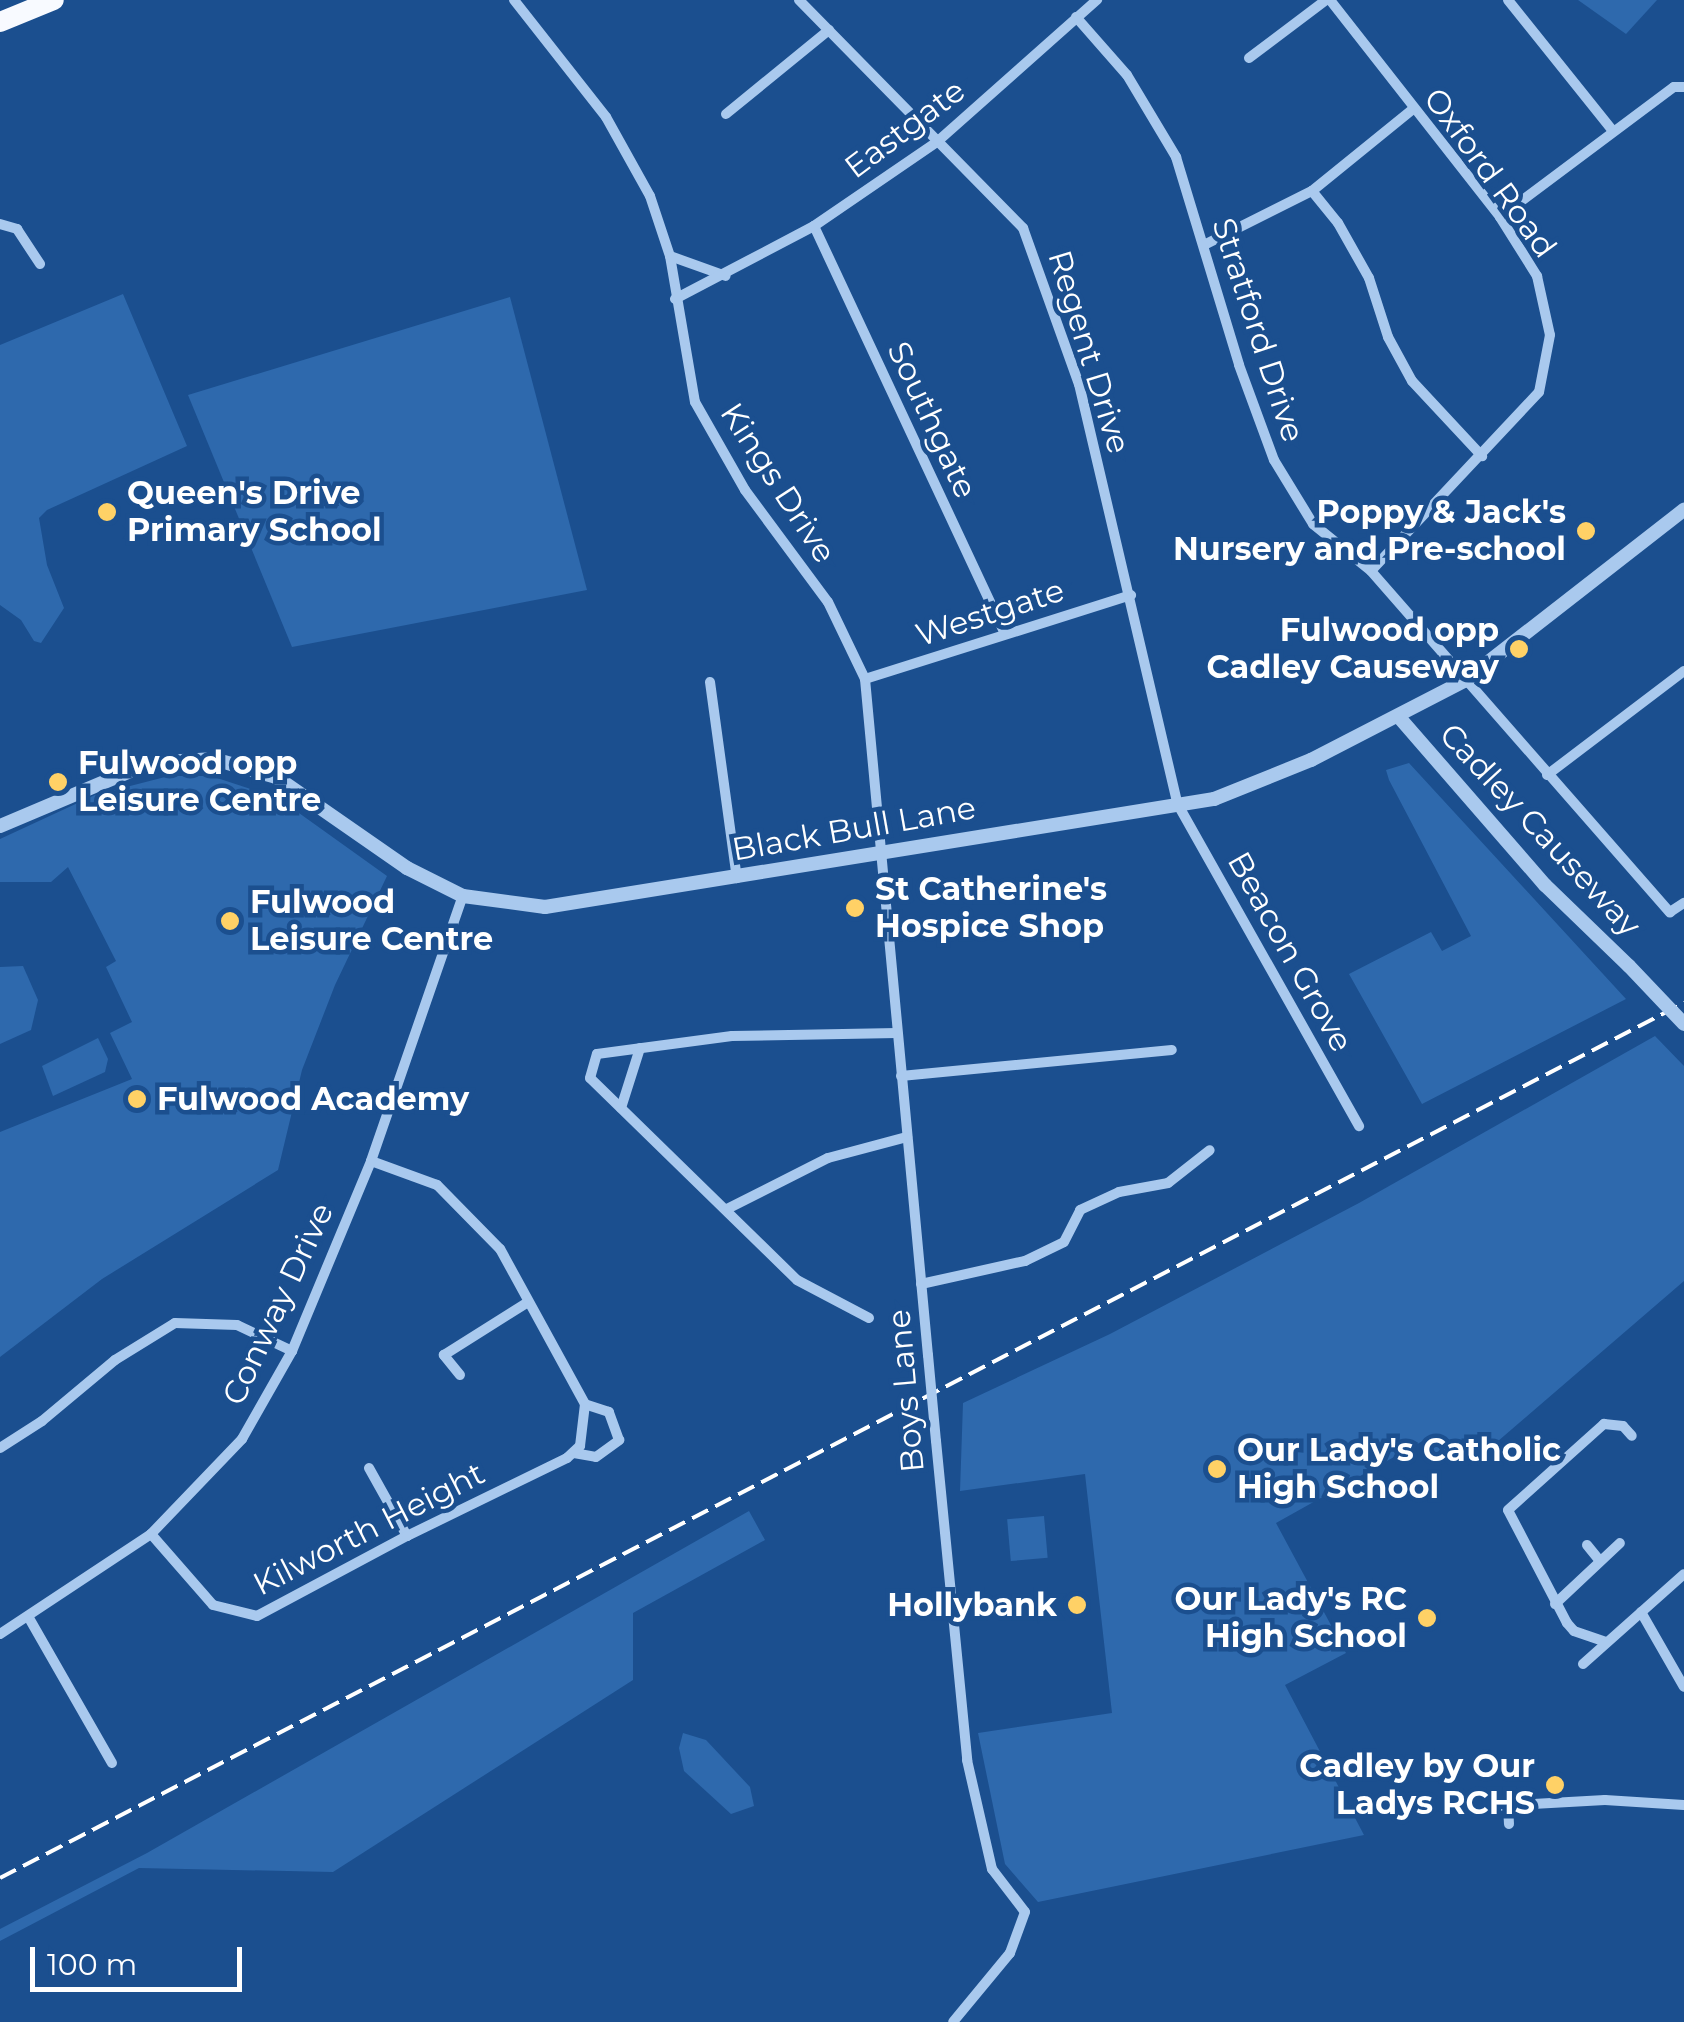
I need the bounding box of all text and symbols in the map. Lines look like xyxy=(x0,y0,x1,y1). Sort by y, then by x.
street label: Eastgate xyxy=(837,71,973,187)
street label: Oxford Road xyxy=(1416,81,1564,265)
street label: Stratford Drive xyxy=(1204,213,1312,447)
street label: Regent Drive xyxy=(1040,246,1138,458)
street label: Southgate xyxy=(879,336,985,504)
street label: Kings Drive xyxy=(712,396,844,570)
place label: Queen's Drive Primary School xyxy=(127,475,382,550)
place label: Poppy & Jack's Nursery and Pre-school xyxy=(1173,494,1566,569)
marker: Queen's Drive Primary School xyxy=(96,501,118,523)
marker: Poppy & Jack's Nursery and Pre-school xyxy=(1575,520,1597,542)
street label: Westgate xyxy=(911,571,1069,655)
place label: Fulwood opp Cadley Causeway xyxy=(1206,612,1499,687)
marker: Fulwood opp Cadley Causeway xyxy=(1508,638,1530,660)
street label: Cadley Causeway xyxy=(1431,716,1649,944)
place label: Fulwood opp Leisure Centre xyxy=(78,745,321,820)
marker: Fulwood opp Leisure Centre xyxy=(47,771,69,793)
street label: Black Bull Lane xyxy=(729,789,979,869)
street label: Beacon Grove xyxy=(1219,845,1361,1059)
place label: St Catherine's Hospice Shop xyxy=(875,871,1107,946)
place label: Fulwood Leisure Centre xyxy=(250,884,493,959)
marker: St Catherine's Hospice Shop xyxy=(844,897,866,919)
marker: Fulwood Leisure Centre xyxy=(219,910,241,932)
place label: Fulwood Academy xyxy=(157,1080,469,1118)
marker: Fulwood Academy xyxy=(126,1088,148,1110)
street label: Conway Drive xyxy=(214,1197,342,1411)
street label: Boys Lane xyxy=(880,1308,932,1474)
place label: Our Lady's Catholic High School xyxy=(1237,1432,1561,1507)
street label: Kilworth Height xyxy=(247,1454,491,1604)
marker: Our Lady's Catholic High School xyxy=(1206,1458,1228,1480)
place label: Our Lady's RC High School xyxy=(1174,1581,1407,1656)
place label: Hollybank xyxy=(887,1586,1057,1624)
marker: Hollybank xyxy=(1066,1594,1088,1616)
marker: Our Lady's RC High School xyxy=(1416,1607,1438,1629)
place label: Cadley by Our Ladys RCHS xyxy=(1299,1748,1535,1823)
marker: Cadley by Our Ladys RCHS xyxy=(1544,1774,1566,1796)
scale bar xyxy=(35,1927,248,1989)
text: 100 m xyxy=(47,1946,137,1983)

